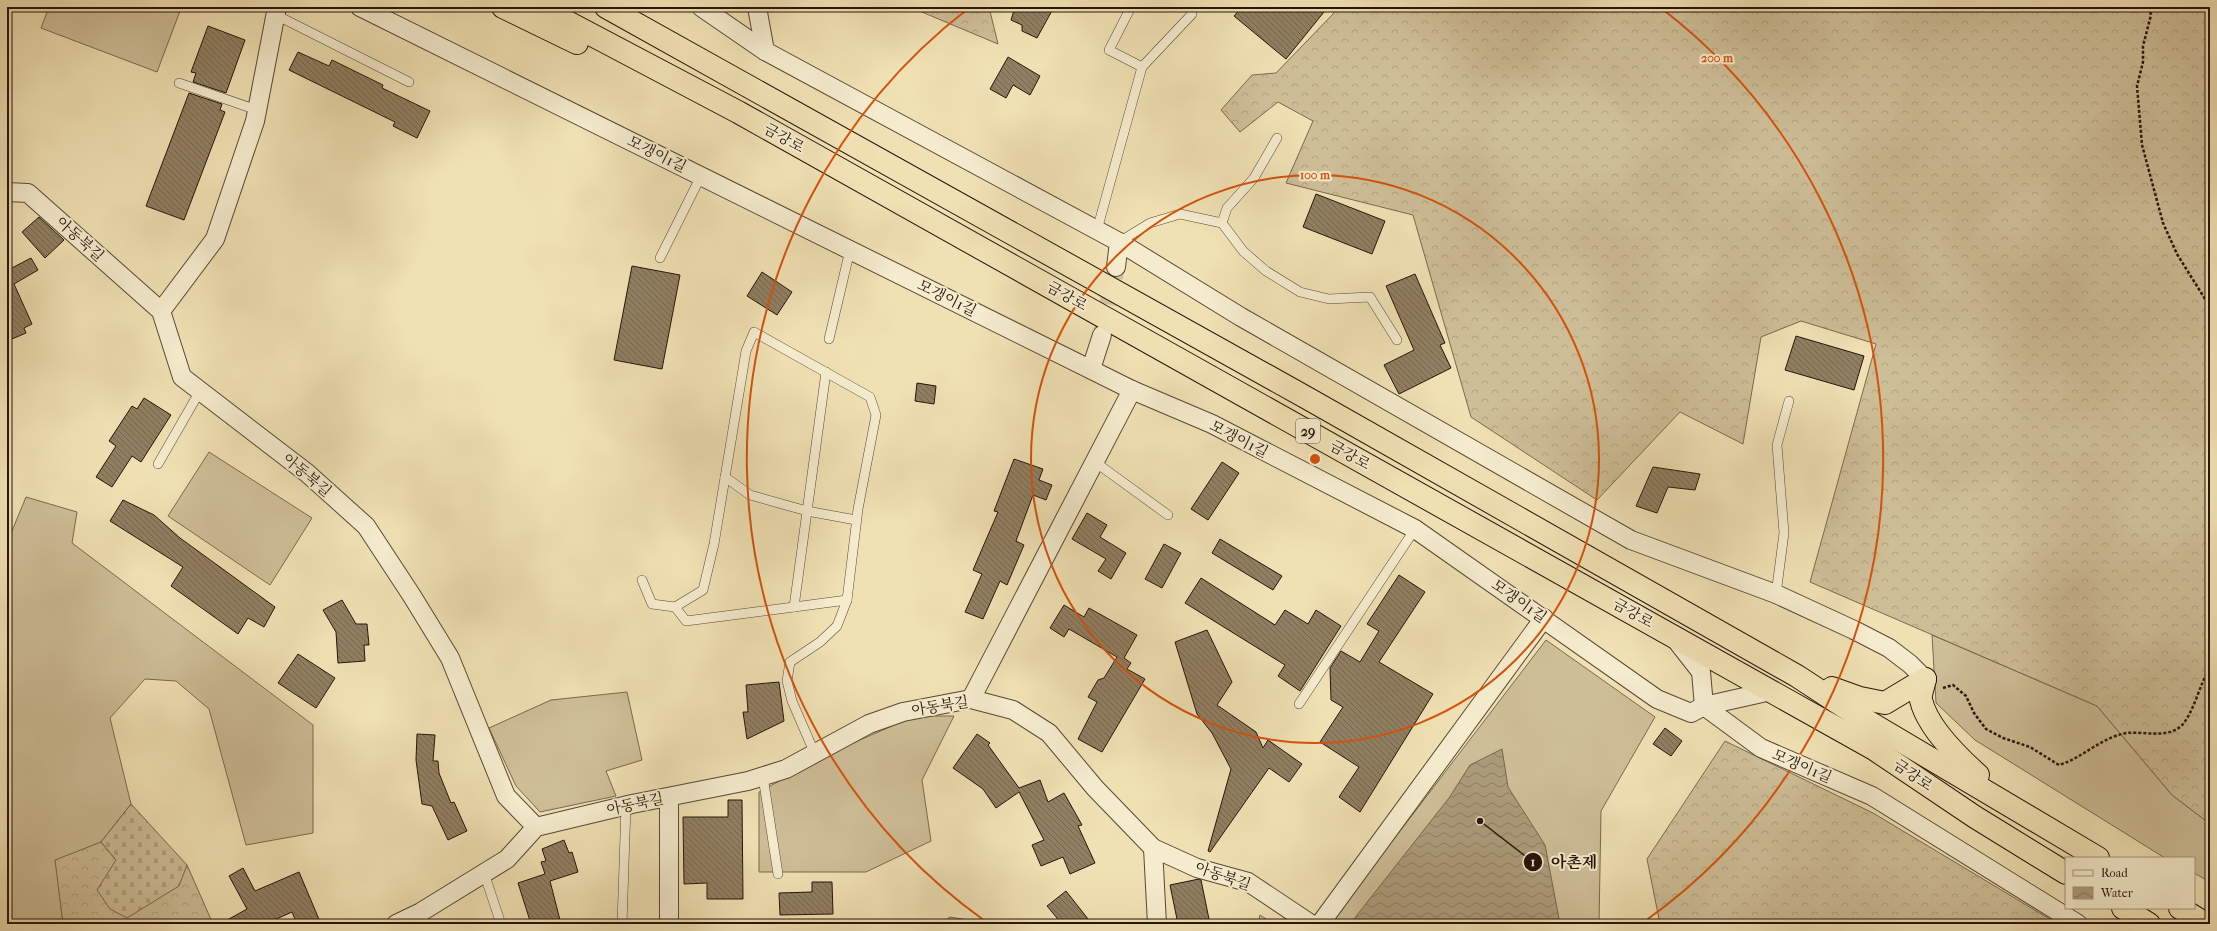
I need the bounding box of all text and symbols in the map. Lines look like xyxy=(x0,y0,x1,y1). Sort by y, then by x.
text: 200 m xyxy=(1701,51,1734,65)
street label: 금강로 xyxy=(761,120,808,157)
street label: 모갱이1길 xyxy=(625,132,689,176)
text: 100 m xyxy=(1300,168,1331,182)
street label: 아동북길 xyxy=(52,213,108,265)
street label: 모갱이1길 xyxy=(915,276,979,320)
street label: 금강로 xyxy=(1044,278,1091,315)
street label: 모갱이1길 xyxy=(1207,417,1271,461)
road number: 29 xyxy=(1296,419,1320,443)
street label: 금강로 xyxy=(1327,437,1374,474)
street label: 아동북길 xyxy=(279,449,335,501)
centre of rings xyxy=(1308,452,1322,466)
street label: 모갱이1길 xyxy=(1488,575,1550,627)
street label: 금강로 xyxy=(1610,595,1657,632)
street label: 아동북길 xyxy=(910,693,970,719)
street label: 모갱이1길 xyxy=(1769,745,1835,787)
street label: 금강로 xyxy=(1890,755,1936,795)
street label: 아동북길 xyxy=(605,789,665,819)
callout: 아촌제 xyxy=(1523,848,1605,876)
text: 아촌제 xyxy=(1551,853,1597,872)
text: 1 xyxy=(1531,855,1535,869)
legend xyxy=(2065,857,2195,909)
street label: 아동북길 xyxy=(1193,858,1253,894)
text: Road xyxy=(2101,866,2128,880)
text: Water xyxy=(2100,886,2134,900)

